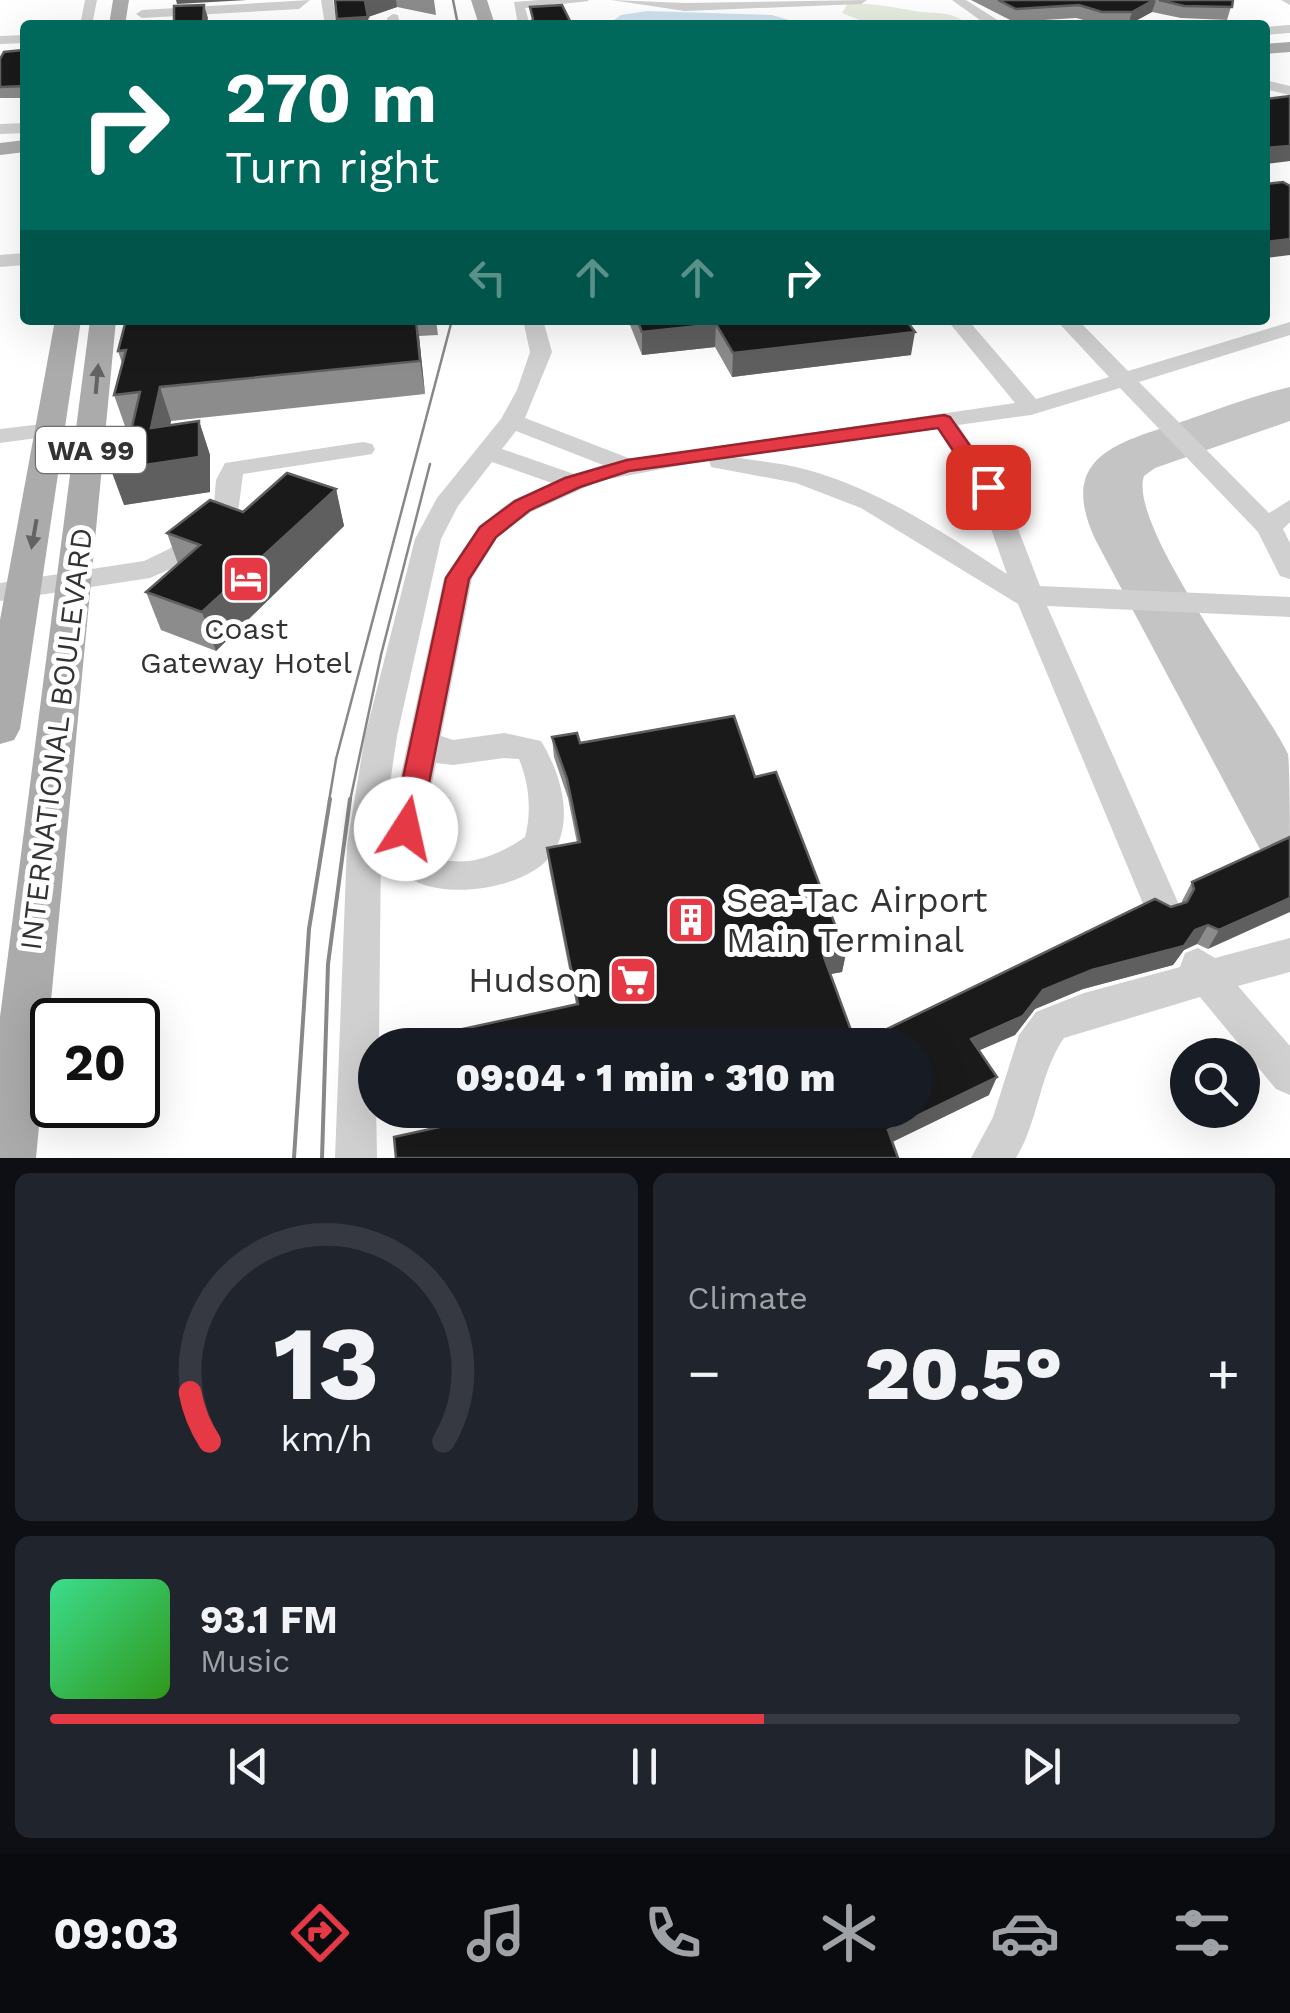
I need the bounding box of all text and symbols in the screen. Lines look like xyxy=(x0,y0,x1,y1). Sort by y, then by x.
text: 270 m xyxy=(225,57,437,139)
icon: right xyxy=(60,60,190,190)
text: Turn right xyxy=(225,141,439,194)
icon: left xyxy=(460,250,515,305)
icon: ahead xyxy=(565,250,620,305)
icon: ahead xyxy=(670,250,725,305)
icon: right xyxy=(775,250,830,305)
one-way arrow xyxy=(90,363,106,395)
road number: WA 99 xyxy=(36,427,146,473)
pin xyxy=(946,445,1031,530)
icon: arrive xyxy=(961,460,1016,515)
one-way arrow xyxy=(26,518,41,550)
street label: INTERNATIONAL BOULEVARD xyxy=(13,526,99,952)
hotel icon: Coast Gateway Hotel xyxy=(220,553,272,605)
place label: Coast Gateway Hotel xyxy=(140,611,352,680)
position arrow xyxy=(354,777,458,881)
place label: Sea-Tac Airport Main Terminal xyxy=(726,879,988,961)
building icon: Sea-Tac Airport Main Terminal xyxy=(665,894,717,946)
supermarket icon: Hudson xyxy=(607,954,659,1006)
place label: Hudson xyxy=(468,959,598,1001)
speed limit sign: 20 xyxy=(30,998,160,1128)
map controls xyxy=(1170,1038,1260,1128)
button: search xyxy=(1170,1038,1260,1128)
text: 09:04 · 1 min · 310 m xyxy=(456,1056,835,1100)
text: Climate xyxy=(688,1279,808,1317)
text: 13 xyxy=(273,1302,380,1424)
text: 20.5° xyxy=(865,1329,1063,1417)
text: − xyxy=(688,1341,721,1405)
text: + xyxy=(1207,1341,1240,1405)
text: km/h xyxy=(280,1418,372,1460)
text: 93.1 FM xyxy=(200,1598,338,1642)
text: Music xyxy=(200,1642,290,1680)
icon: previous xyxy=(221,1739,276,1794)
icon: pause xyxy=(617,1739,672,1794)
icon: next xyxy=(1014,1739,1069,1794)
icon: directions xyxy=(285,1898,355,1968)
icon: music xyxy=(461,1898,531,1968)
icon: phone xyxy=(638,1898,708,1968)
icon: climate xyxy=(814,1898,884,1968)
icon: car xyxy=(990,1898,1060,1968)
icon: filters xyxy=(1167,1898,1237,1968)
text: 09:03 xyxy=(53,1907,179,1960)

